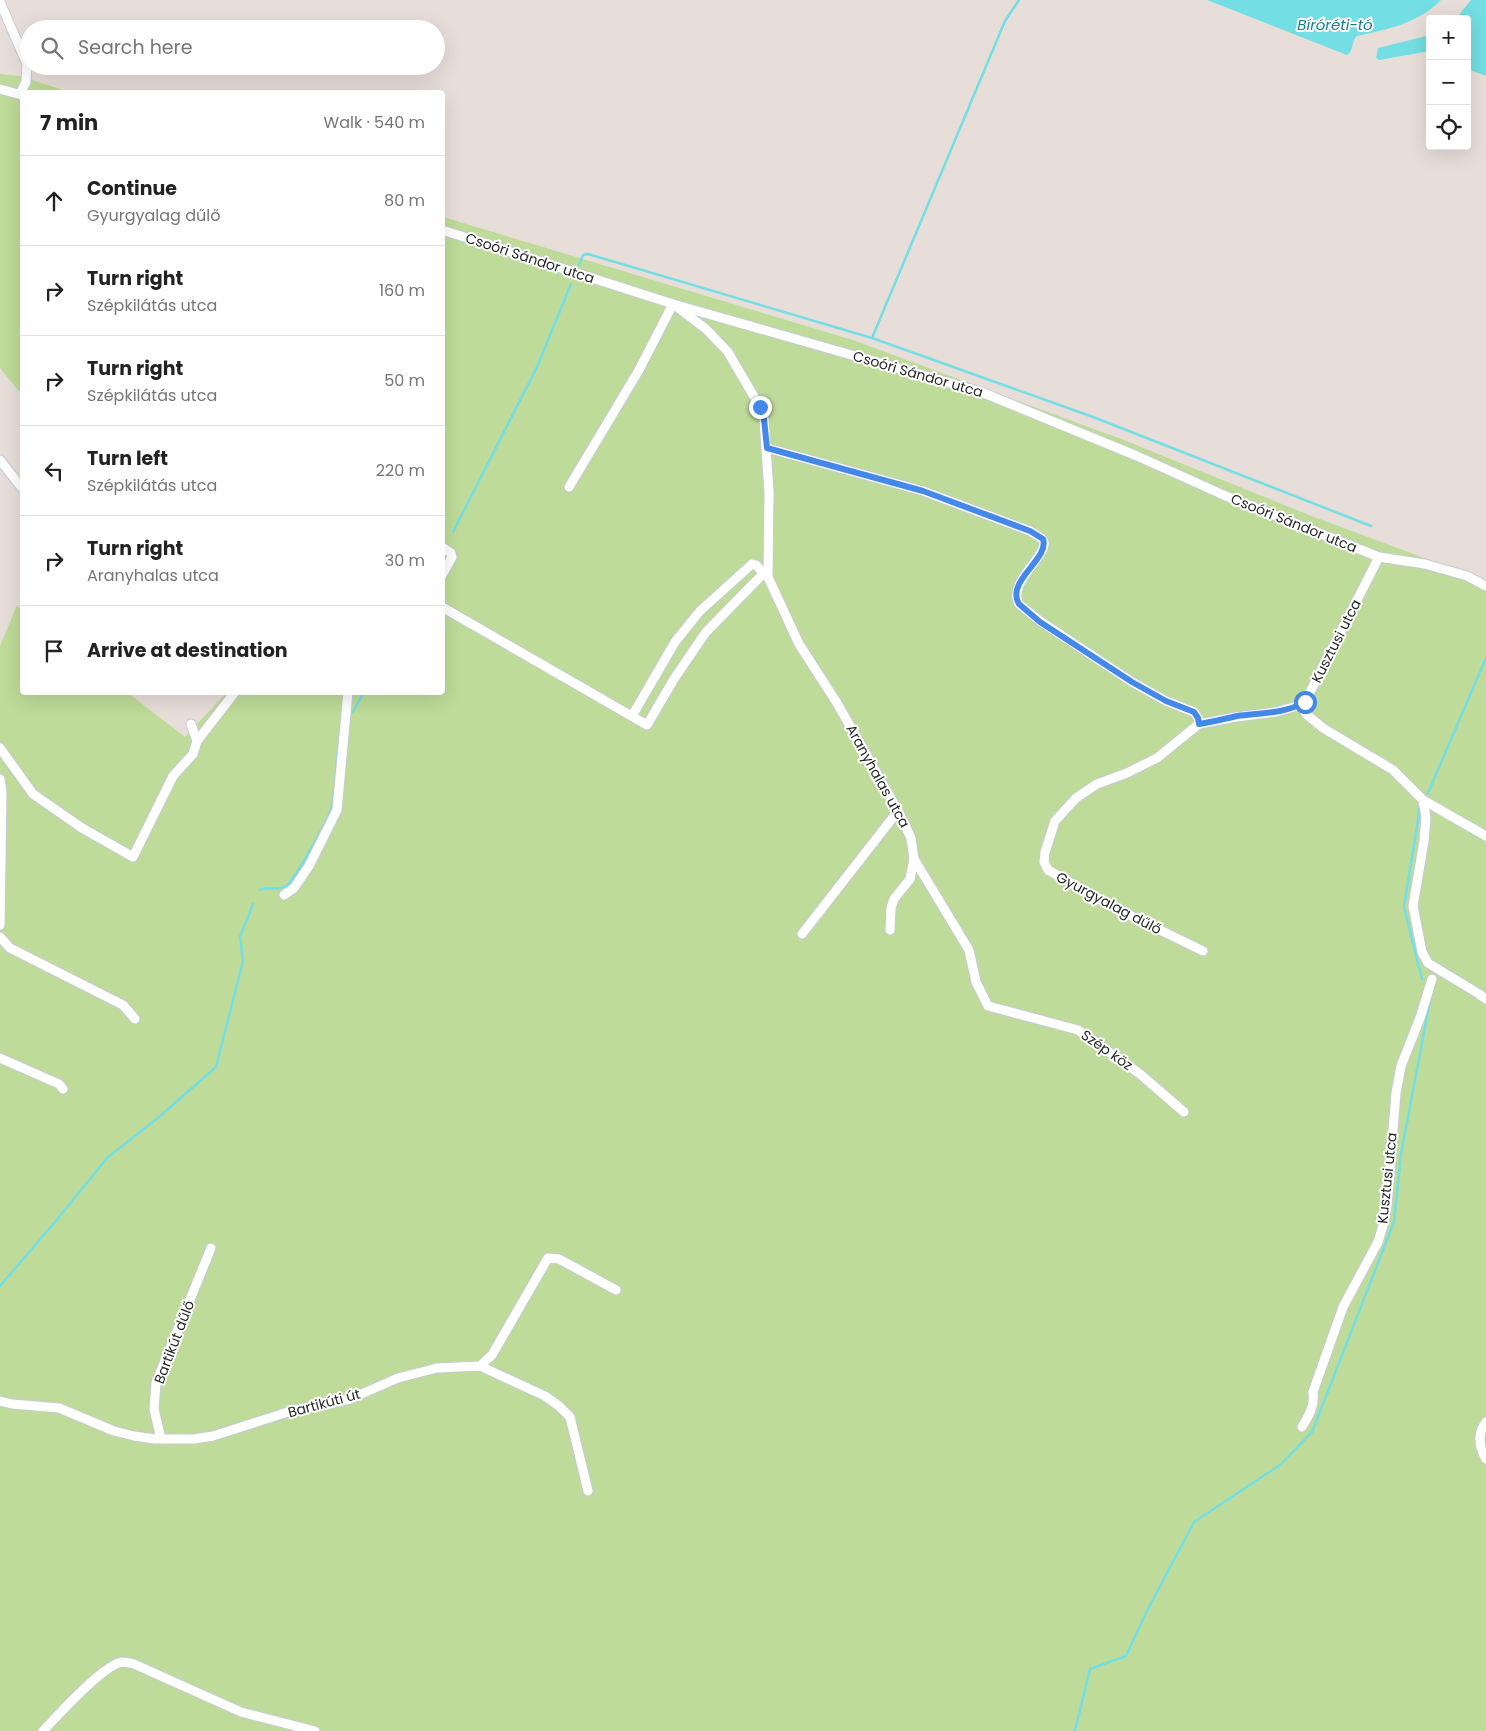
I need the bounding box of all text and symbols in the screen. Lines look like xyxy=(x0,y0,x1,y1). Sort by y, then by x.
water label: Bíróréti-tó xyxy=(1297,14,1373,35)
map controls xyxy=(1426,15,1471,150)
button: + xyxy=(1426,15,1471,60)
search box xyxy=(20,20,445,75)
icon: search xyxy=(38,34,66,62)
text: Search here xyxy=(78,34,192,61)
button: − xyxy=(1426,60,1471,105)
button: locate xyxy=(1426,105,1471,150)
text: 7 min xyxy=(40,108,98,137)
text: Walk · 540 m xyxy=(324,111,425,134)
text: Continue xyxy=(87,175,177,202)
icon: ahead xyxy=(40,187,68,215)
text: 80 m xyxy=(384,189,425,212)
text: Gyurgyalag dűlő xyxy=(87,204,220,227)
street label: Csoóri Sándor utca xyxy=(463,228,597,288)
text: Turn right xyxy=(87,265,183,292)
icon: right xyxy=(40,277,68,305)
text: 160 m xyxy=(379,279,425,302)
text: Szépkilátás utca xyxy=(87,294,217,317)
street label: Csoóri Sándor utca xyxy=(851,346,985,402)
text: Turn right xyxy=(87,355,183,382)
icon: right xyxy=(40,367,68,395)
text: 50 m xyxy=(384,369,425,392)
text: Szépkilátás utca xyxy=(87,384,217,407)
route end xyxy=(749,396,772,419)
text: Turn left xyxy=(87,445,168,472)
icon: left xyxy=(40,457,68,485)
text: 220 m xyxy=(376,459,425,482)
text: Szépkilátás utca xyxy=(87,474,217,497)
street label: Csoóri Sándor utca xyxy=(1228,489,1360,557)
text: Turn right xyxy=(87,535,183,562)
icon: right xyxy=(40,547,68,575)
text: 30 m xyxy=(385,549,425,572)
text: Aranyhalas utca xyxy=(87,564,219,587)
street label: Kusztusi utca xyxy=(1306,596,1366,686)
icon: arrive xyxy=(40,637,68,665)
text: Arrive at destination xyxy=(87,637,288,664)
route start xyxy=(1294,691,1317,714)
street label: Aranyhalas utca xyxy=(841,721,915,831)
street label: Gyurgyalag dűlő xyxy=(1053,867,1165,939)
street label: Szép köz xyxy=(1077,1025,1137,1075)
street label: Kusztusi utca xyxy=(1372,1131,1402,1225)
street label: Bartikút dűlő xyxy=(149,1297,199,1386)
street label: Bartikúti út xyxy=(286,1384,362,1422)

